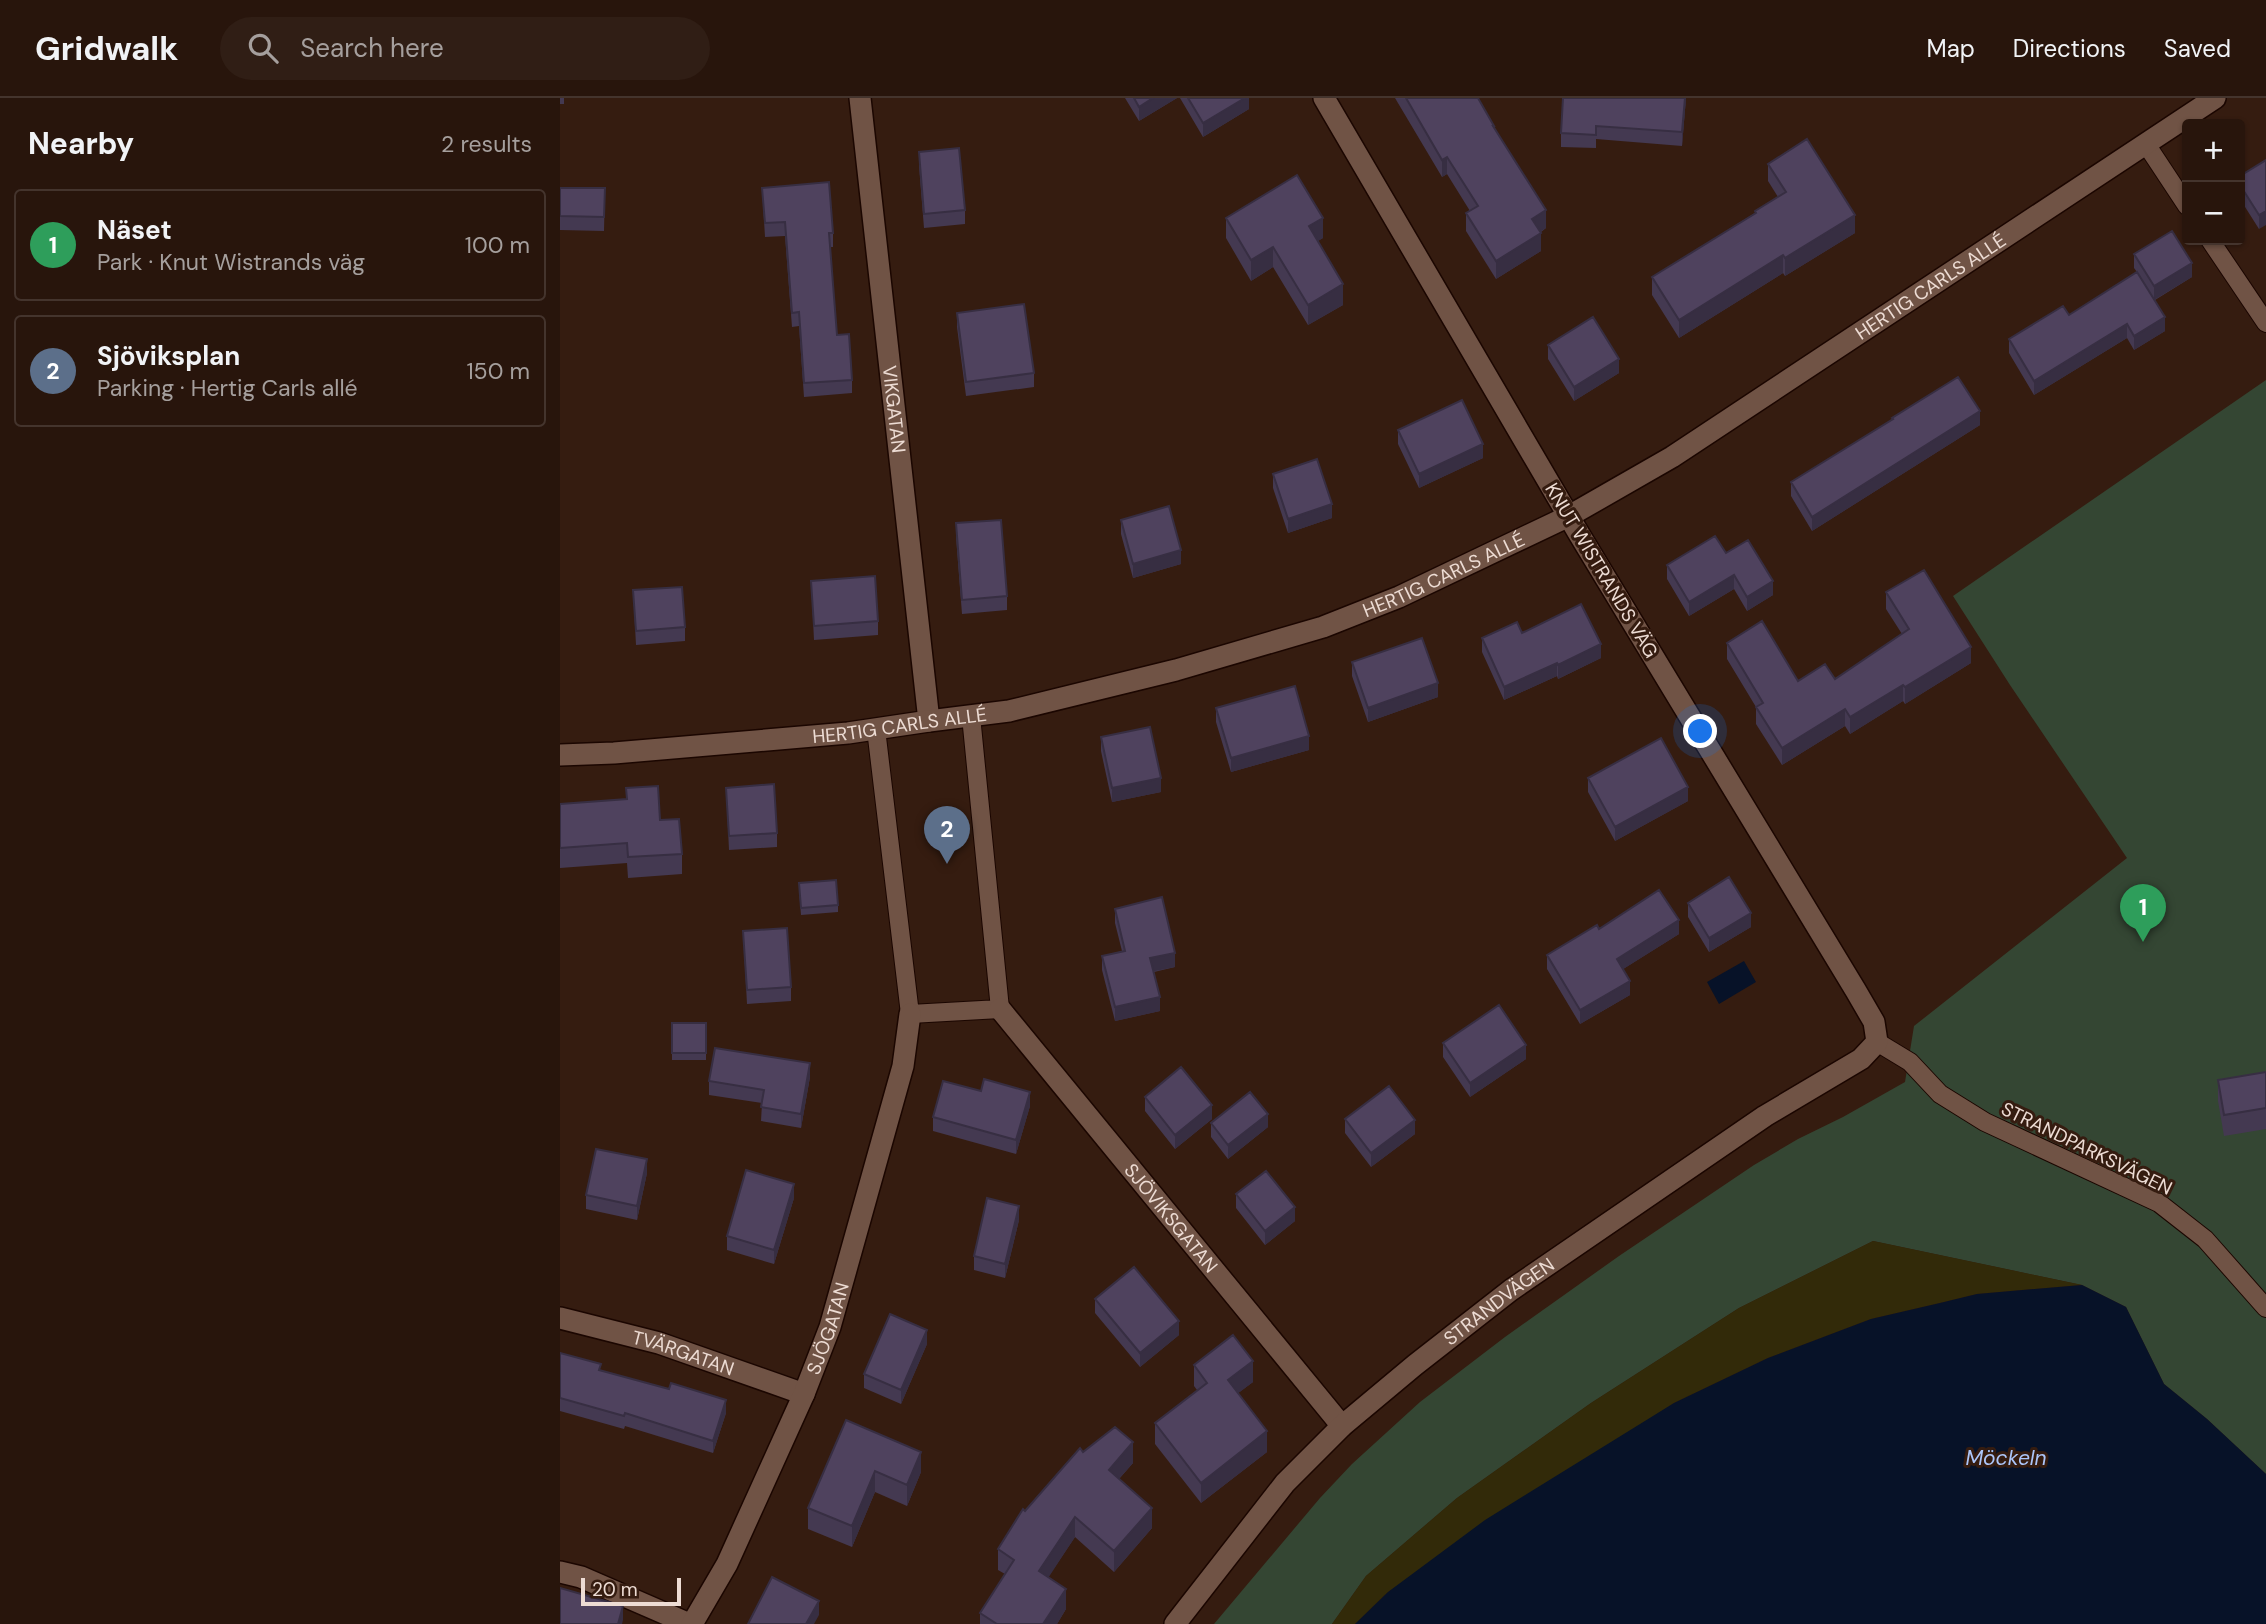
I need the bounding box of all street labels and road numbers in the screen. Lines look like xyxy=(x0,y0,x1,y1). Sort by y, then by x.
street label: HERTIG CARLS ALLÉ xyxy=(1850,228,2011,345)
street label: VIKGATAN xyxy=(877,364,911,454)
street label: KNUT WISTRANDS VÄG xyxy=(1539,478,1664,662)
street label: HERTIG CARLS ALLÉ xyxy=(1359,527,1529,623)
street label: HERTIG CARLS ALLÉ xyxy=(811,702,988,749)
street label: STRANDPARKSVÄGEN xyxy=(1997,1096,2176,1201)
street label: SJÖVIKSGATAN xyxy=(1119,1158,1223,1278)
street label: STRANDVÄGEN xyxy=(1439,1252,1559,1351)
street label: SJÖGATAN xyxy=(801,1280,855,1378)
street label: TVÄRGATAN xyxy=(630,1325,737,1381)

